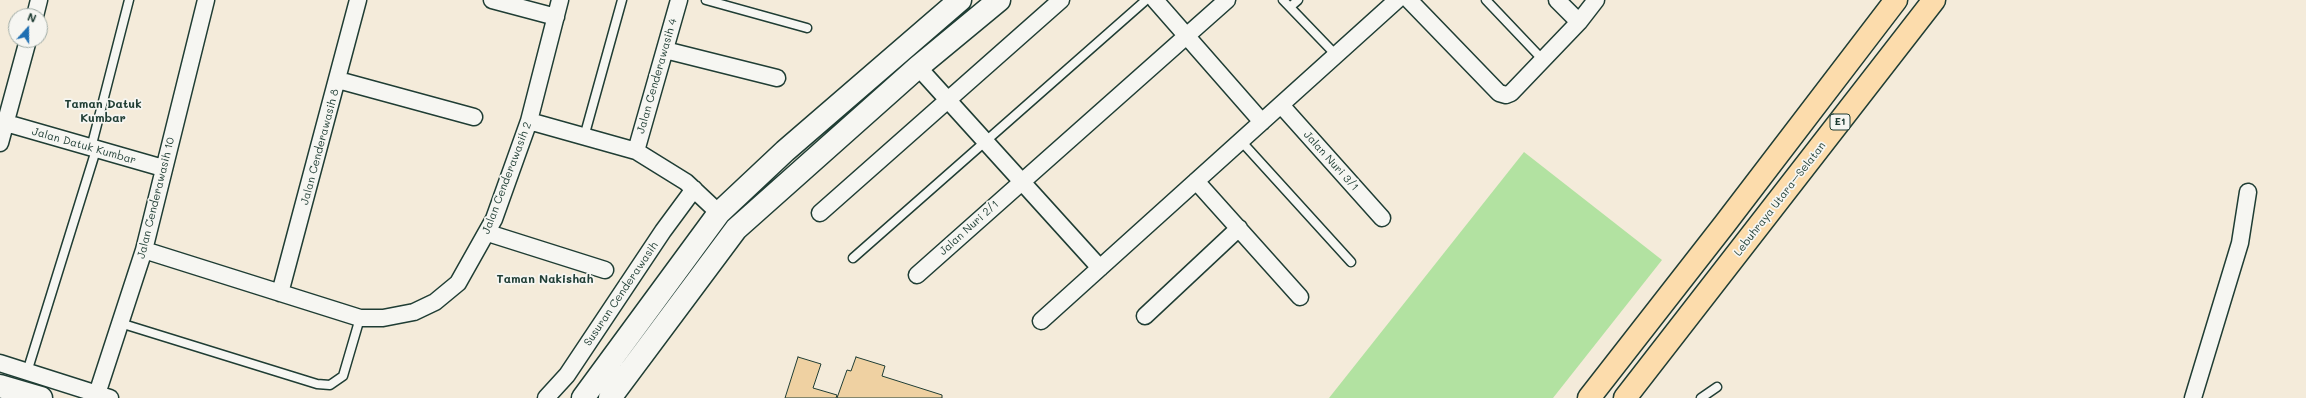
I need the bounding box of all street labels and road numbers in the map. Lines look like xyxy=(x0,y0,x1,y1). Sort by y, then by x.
street label: Jalan Cenderawasih 4 xyxy=(634,17,680,135)
street label: Jalan Cenderawasih 8 xyxy=(298,88,342,206)
road number: E1 xyxy=(1830,114,1850,130)
street label: Jalan Cenderawasih 2 xyxy=(480,120,534,236)
street label: Jalan Datuk Kumbar xyxy=(30,125,138,167)
street label: Jalan Nuri 3/1 xyxy=(1301,128,1361,194)
street label: Jalan Cenderawasih 10 xyxy=(135,136,177,260)
street label: Lebuhraya Utara–Selatan xyxy=(1731,139,1829,259)
street label: Jalan Nuri 2/1 xyxy=(937,198,1001,258)
street label: Susuran Cenderawasih xyxy=(581,239,661,349)

